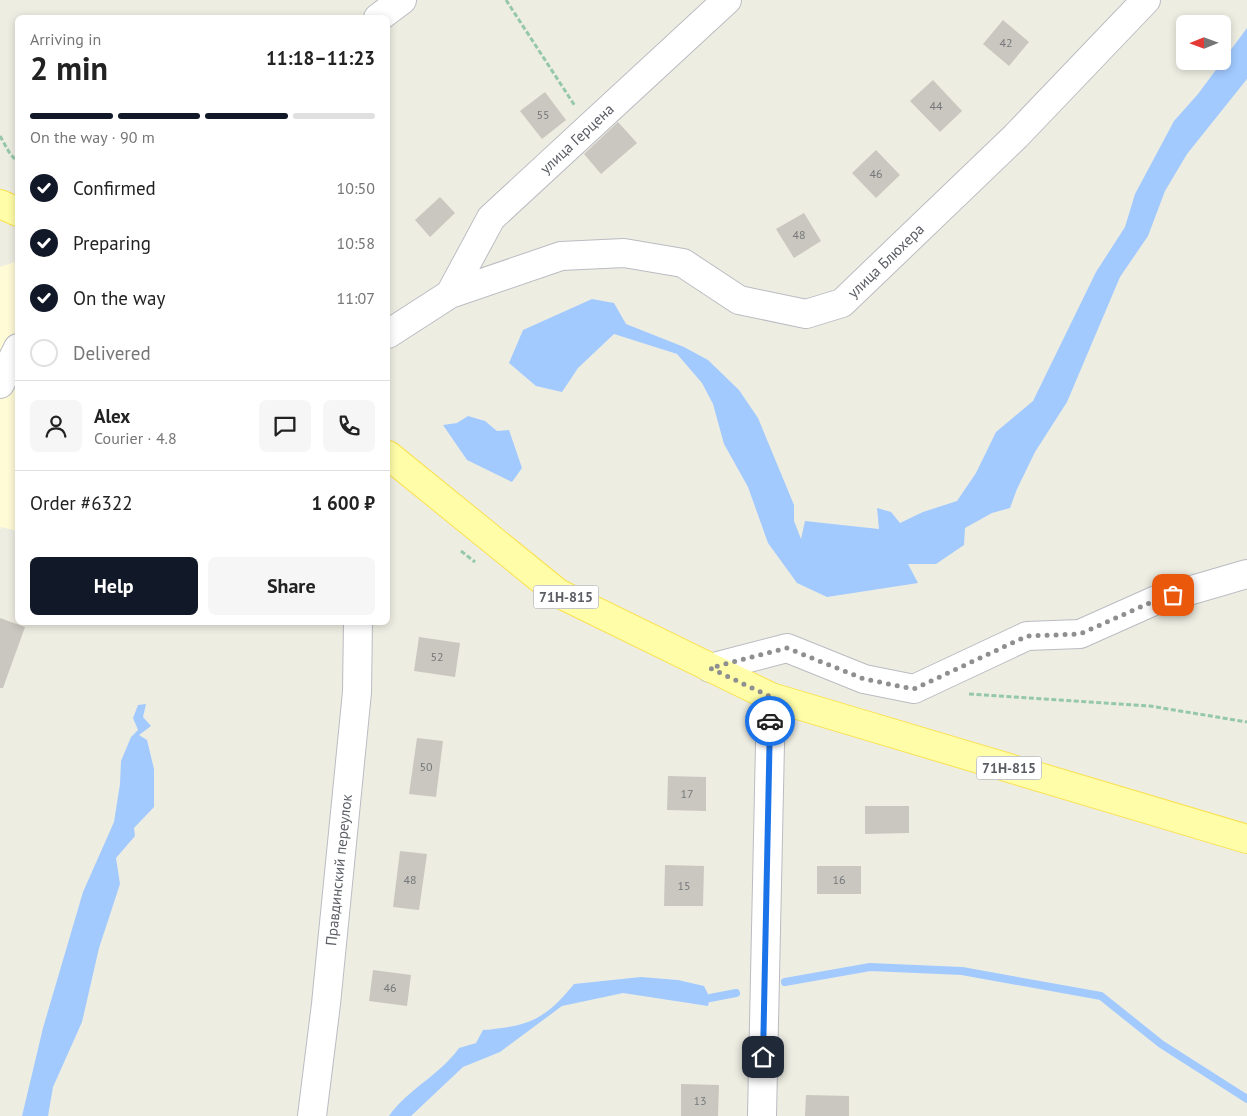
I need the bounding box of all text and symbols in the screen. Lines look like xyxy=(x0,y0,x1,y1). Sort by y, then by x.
north arrow xyxy=(1176,15,1231,70)
map controls xyxy=(1176,15,1231,70)
text: Arriving in xyxy=(30,29,101,49)
house number: 42 xyxy=(999,35,1013,50)
text: 11:18–11:23 xyxy=(266,46,375,70)
text: 2 min xyxy=(30,47,108,89)
house number: 44 xyxy=(929,98,943,113)
street label: улица Герцена xyxy=(536,100,618,178)
house number: 55 xyxy=(536,107,550,122)
text: On the way · 90 m xyxy=(30,127,155,147)
house number: 46 xyxy=(869,166,883,181)
icon: check xyxy=(30,174,58,202)
text: Confirmed xyxy=(73,176,156,200)
text: 10:50 xyxy=(337,178,375,198)
street label: улица Блюхера xyxy=(843,219,928,302)
house number: 48 xyxy=(792,227,806,242)
icon: check xyxy=(30,229,58,257)
text: Preparing xyxy=(73,231,151,255)
text: 10:58 xyxy=(337,233,375,253)
icon: check xyxy=(30,284,58,312)
text: On the way xyxy=(73,286,165,310)
text: 11:07 xyxy=(337,288,375,308)
text: Delivered xyxy=(73,341,151,365)
button: person xyxy=(30,400,82,452)
button: chat xyxy=(259,400,311,452)
button: phone xyxy=(323,400,375,452)
text: Alex xyxy=(94,404,130,428)
text: Courier · 4.8 xyxy=(94,428,177,448)
text: Order #6322 xyxy=(30,491,133,515)
text: 1 600 ₽ xyxy=(312,491,375,515)
button: Help xyxy=(30,557,198,615)
button: Share xyxy=(208,557,375,615)
pin xyxy=(1152,574,1194,616)
icon: bag xyxy=(1159,581,1187,609)
road number: 71Н-815 xyxy=(534,586,598,608)
house number: 52 xyxy=(430,649,444,664)
courier xyxy=(745,696,795,746)
icon: car xyxy=(756,707,784,735)
road number: 71Н-815 xyxy=(976,756,1042,780)
house number: 50 xyxy=(419,759,433,774)
house number: 17 xyxy=(680,786,694,801)
street label: Правдинский переулок xyxy=(321,792,356,947)
house number: 48 xyxy=(403,872,417,887)
house number: 16 xyxy=(832,872,846,887)
house number: 15 xyxy=(677,878,691,893)
house number: 46 xyxy=(383,980,397,995)
pin xyxy=(742,1036,784,1078)
icon: home xyxy=(749,1043,777,1071)
house number: 13 xyxy=(693,1093,707,1108)

